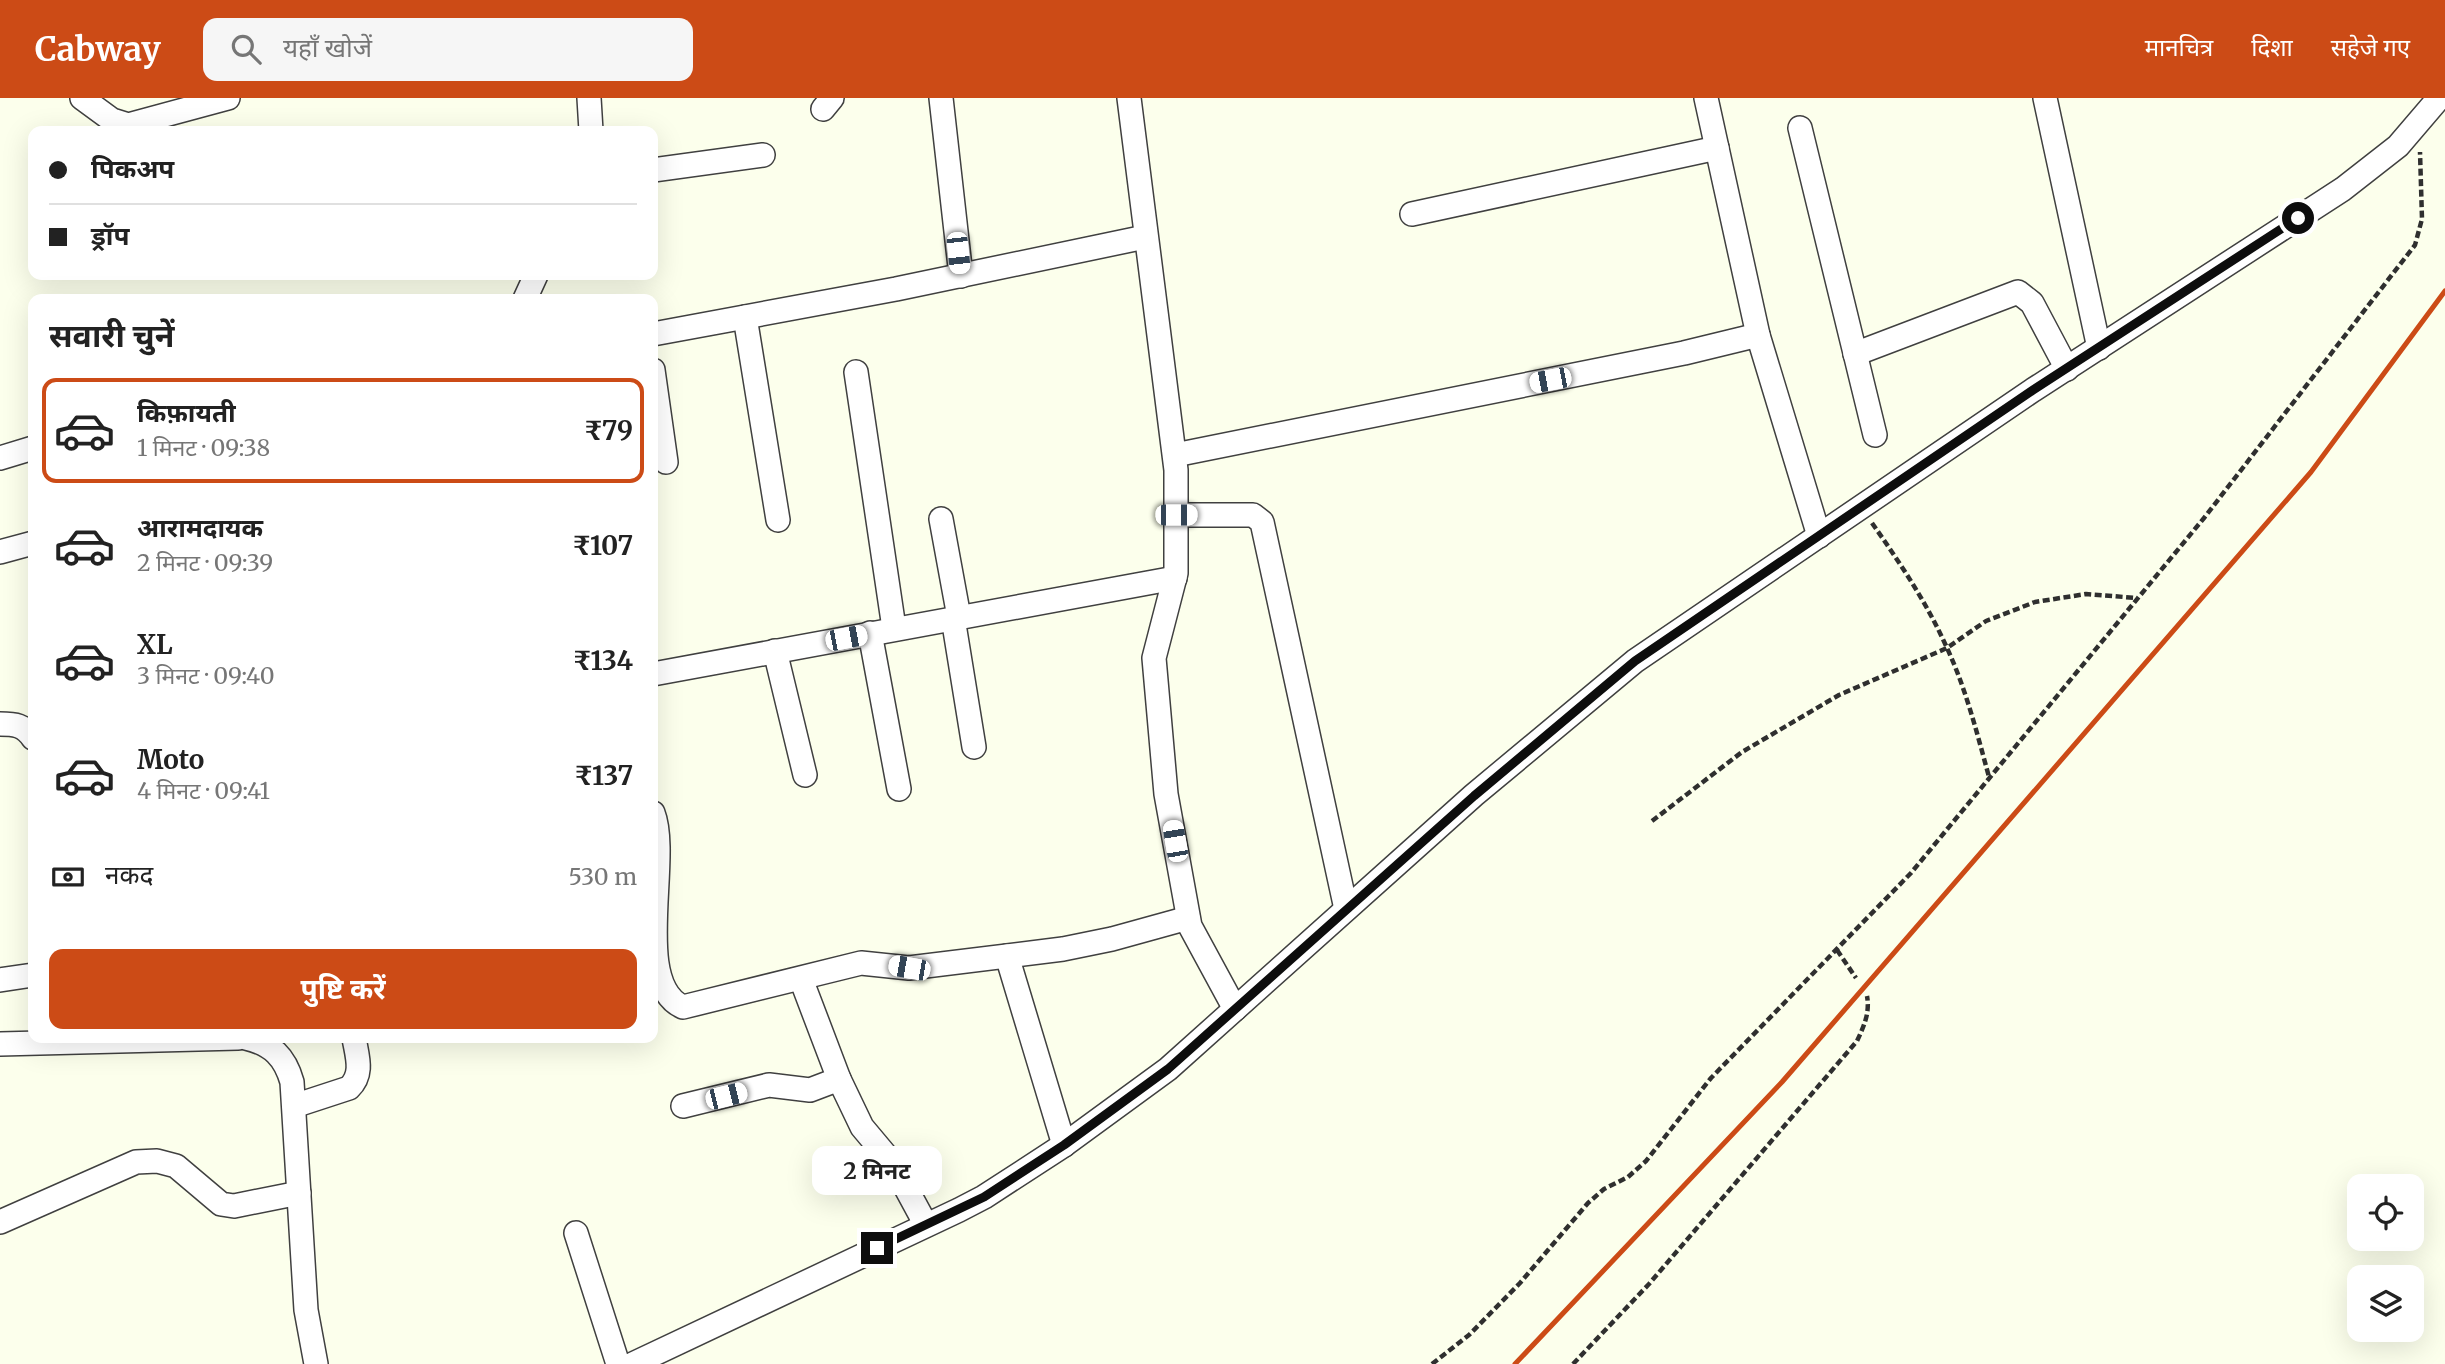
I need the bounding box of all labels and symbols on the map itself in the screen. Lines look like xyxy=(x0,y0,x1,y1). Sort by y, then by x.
route start xyxy=(2282,202,2314,234)
car xyxy=(946,231,971,275)
car xyxy=(1528,366,1573,394)
car xyxy=(1156,505,1198,526)
car xyxy=(824,624,869,652)
car xyxy=(1162,818,1189,864)
car xyxy=(887,954,932,982)
car xyxy=(704,1081,749,1111)
callout: 2 मिनट xyxy=(812,1146,942,1196)
route end xyxy=(861,1232,893,1264)

